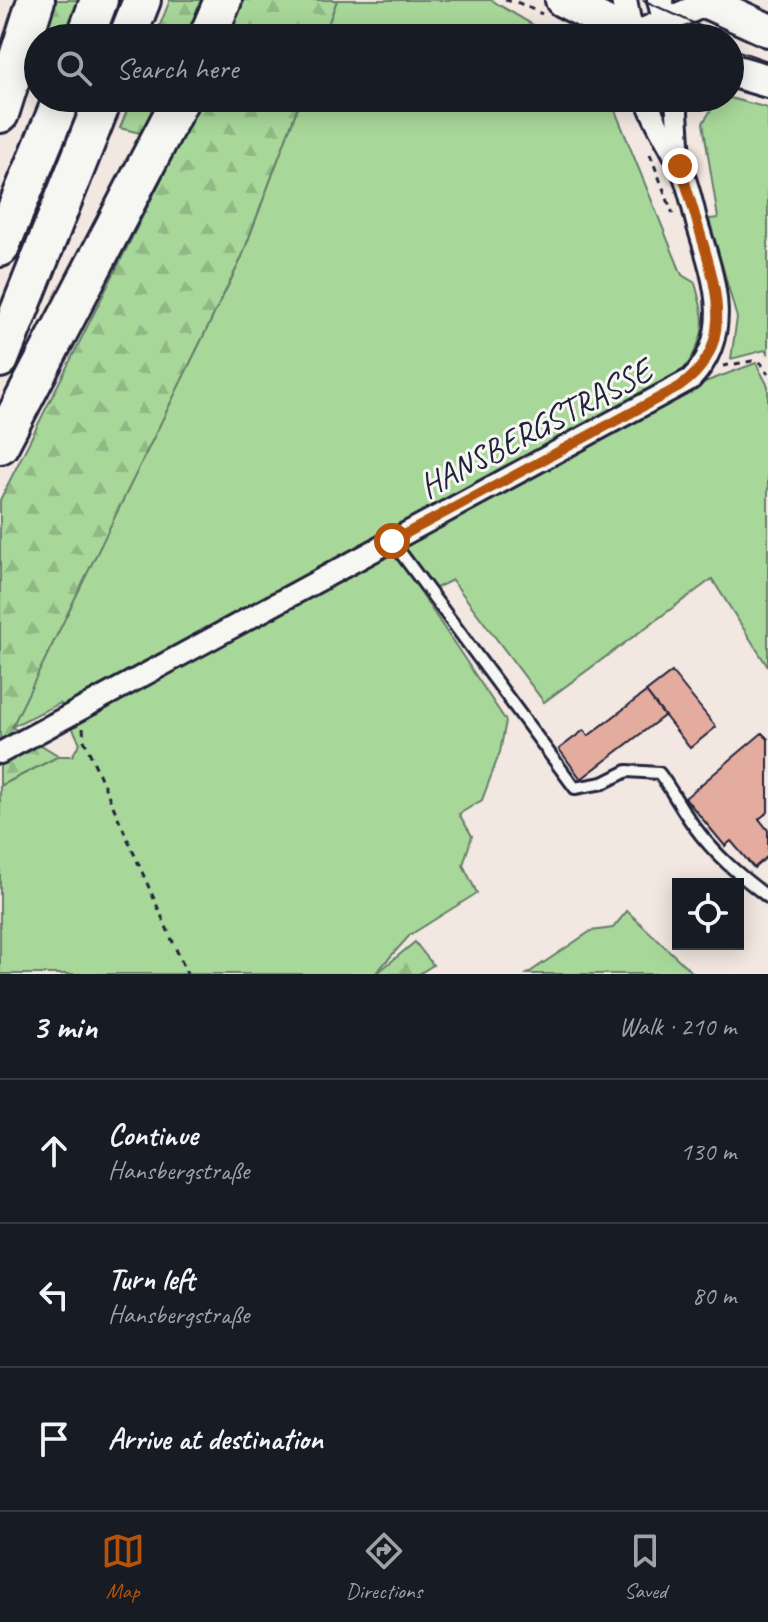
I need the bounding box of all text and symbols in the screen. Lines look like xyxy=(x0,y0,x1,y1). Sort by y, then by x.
search box xyxy=(24,24,744,112)
icon: search xyxy=(52,46,96,90)
text: Search here xyxy=(116,49,238,87)
route end xyxy=(662,148,698,184)
street label: HANSBERGSTRASSE xyxy=(411,347,662,507)
route start xyxy=(374,523,410,559)
map controls xyxy=(672,878,744,950)
button: locate xyxy=(672,878,744,950)
text: 3 min xyxy=(32,1005,97,1048)
text: Walk · 210 m xyxy=(619,1010,736,1043)
text: Continue xyxy=(108,1116,198,1154)
icon: ahead xyxy=(32,1129,76,1173)
text: 130 m xyxy=(680,1135,736,1168)
text: Hansbergstraße xyxy=(108,1154,249,1187)
text: Turn left xyxy=(108,1260,195,1298)
icon: left xyxy=(32,1273,76,1317)
text: 80 m xyxy=(692,1279,736,1312)
text: Hansbergstraße xyxy=(108,1298,249,1331)
icon: arrive xyxy=(32,1417,76,1461)
text: Arrive at destination xyxy=(108,1420,323,1458)
tab: Map xyxy=(101,1529,145,1605)
tab: Directions xyxy=(346,1529,422,1605)
tab: Saved xyxy=(623,1529,667,1605)

